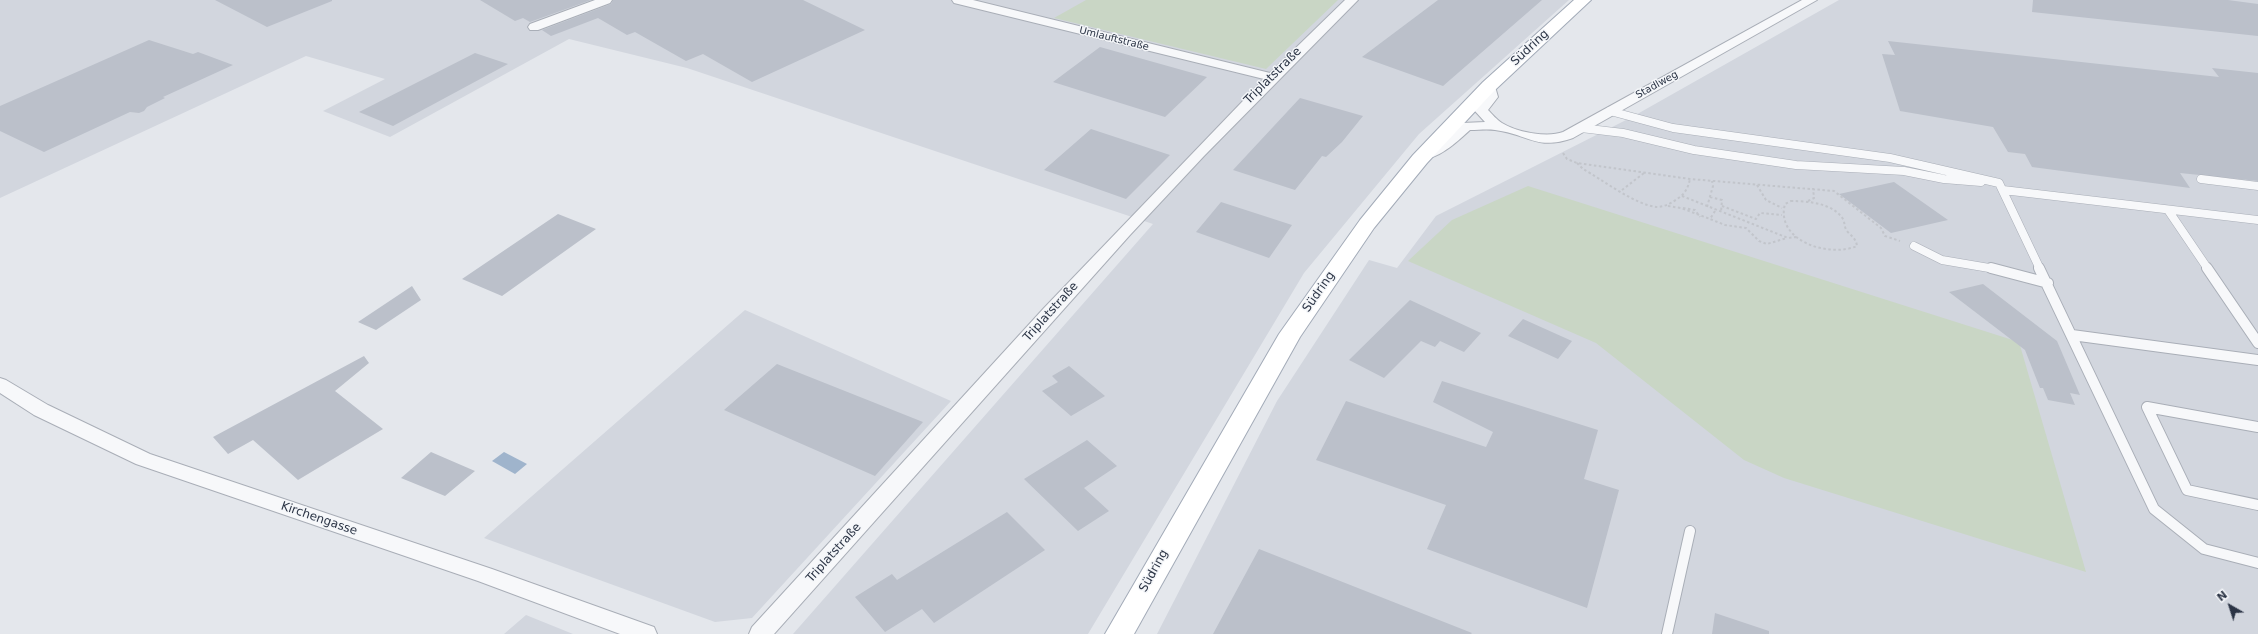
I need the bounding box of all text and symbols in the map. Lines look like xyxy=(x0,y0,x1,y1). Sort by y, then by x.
street label: Umlauftstraße xyxy=(1078,25,1150,53)
street label: Südring xyxy=(1508,27,1552,69)
street label: Triplatstraße xyxy=(1241,44,1305,108)
street label: Stadlweg xyxy=(1634,69,1680,101)
street label: Südring xyxy=(1300,269,1338,315)
street label: Triplatstraße xyxy=(1021,279,1081,345)
street label: Kirchengasse xyxy=(279,499,359,539)
street label: Triplatstraße xyxy=(804,520,864,586)
street label: Südring xyxy=(1136,547,1172,595)
north arrow xyxy=(2210,586,2250,626)
text: N xyxy=(2214,588,2230,604)

